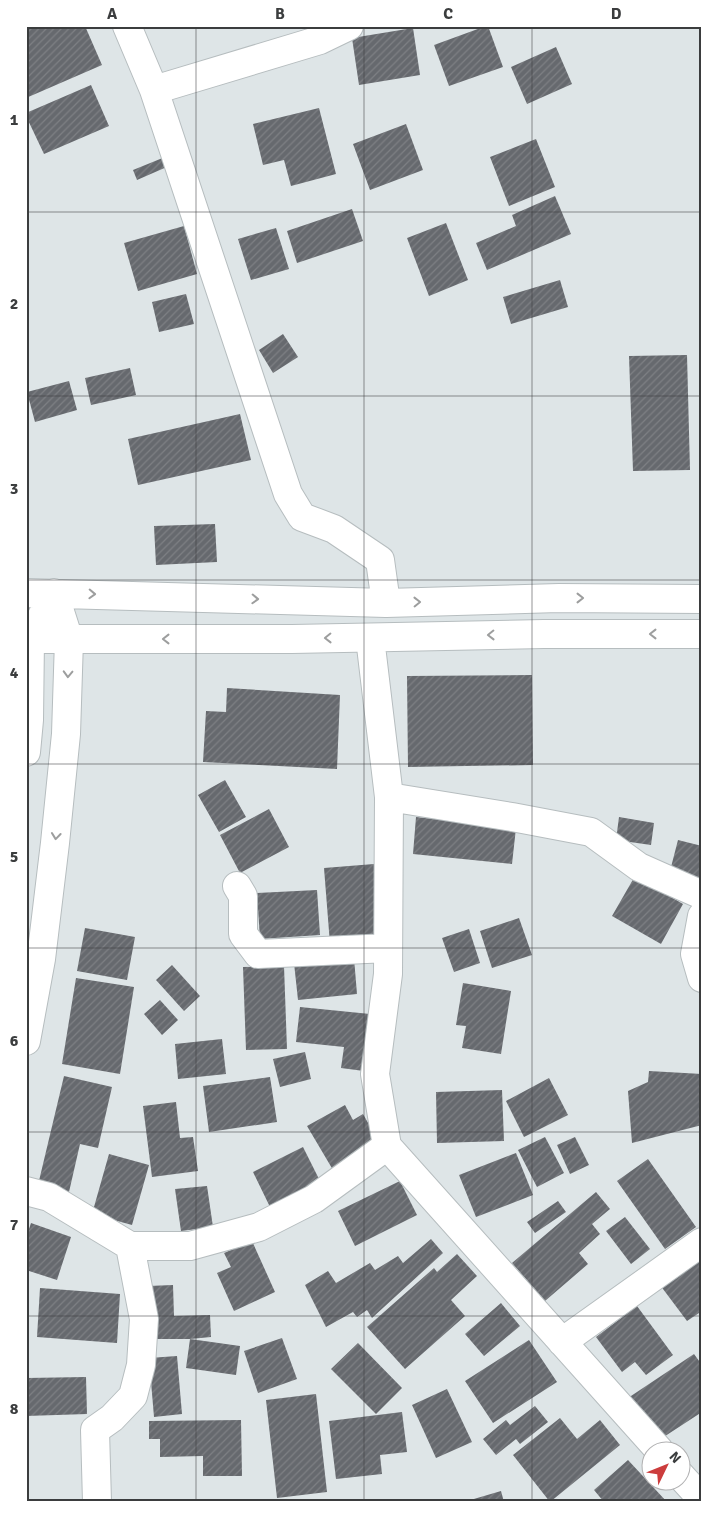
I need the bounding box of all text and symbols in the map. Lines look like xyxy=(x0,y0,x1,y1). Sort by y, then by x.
text: A xyxy=(107,4,118,24)
text: B xyxy=(275,4,285,24)
text: C xyxy=(443,4,453,24)
text: D xyxy=(611,4,622,24)
text: 1 xyxy=(10,110,19,130)
text: 2 xyxy=(10,294,18,314)
text: 3 xyxy=(10,479,18,499)
one-way arrow xyxy=(89,589,97,599)
one-way arrow xyxy=(576,593,584,603)
one-way arrow xyxy=(252,594,259,604)
one-way arrow xyxy=(414,597,422,607)
one-way arrow xyxy=(649,629,656,639)
one-way arrow xyxy=(486,630,494,641)
one-way arrow xyxy=(324,633,332,643)
one-way arrow xyxy=(161,634,169,644)
text: 4 xyxy=(10,663,19,683)
one-way arrow xyxy=(63,671,73,679)
one-way arrow xyxy=(50,833,61,841)
text: 5 xyxy=(10,847,18,867)
text: 6 xyxy=(10,1031,19,1051)
text: 7 xyxy=(10,1215,19,1235)
text: 8 xyxy=(10,1399,19,1419)
north arrow xyxy=(640,1440,690,1490)
text: N xyxy=(666,1448,685,1467)

